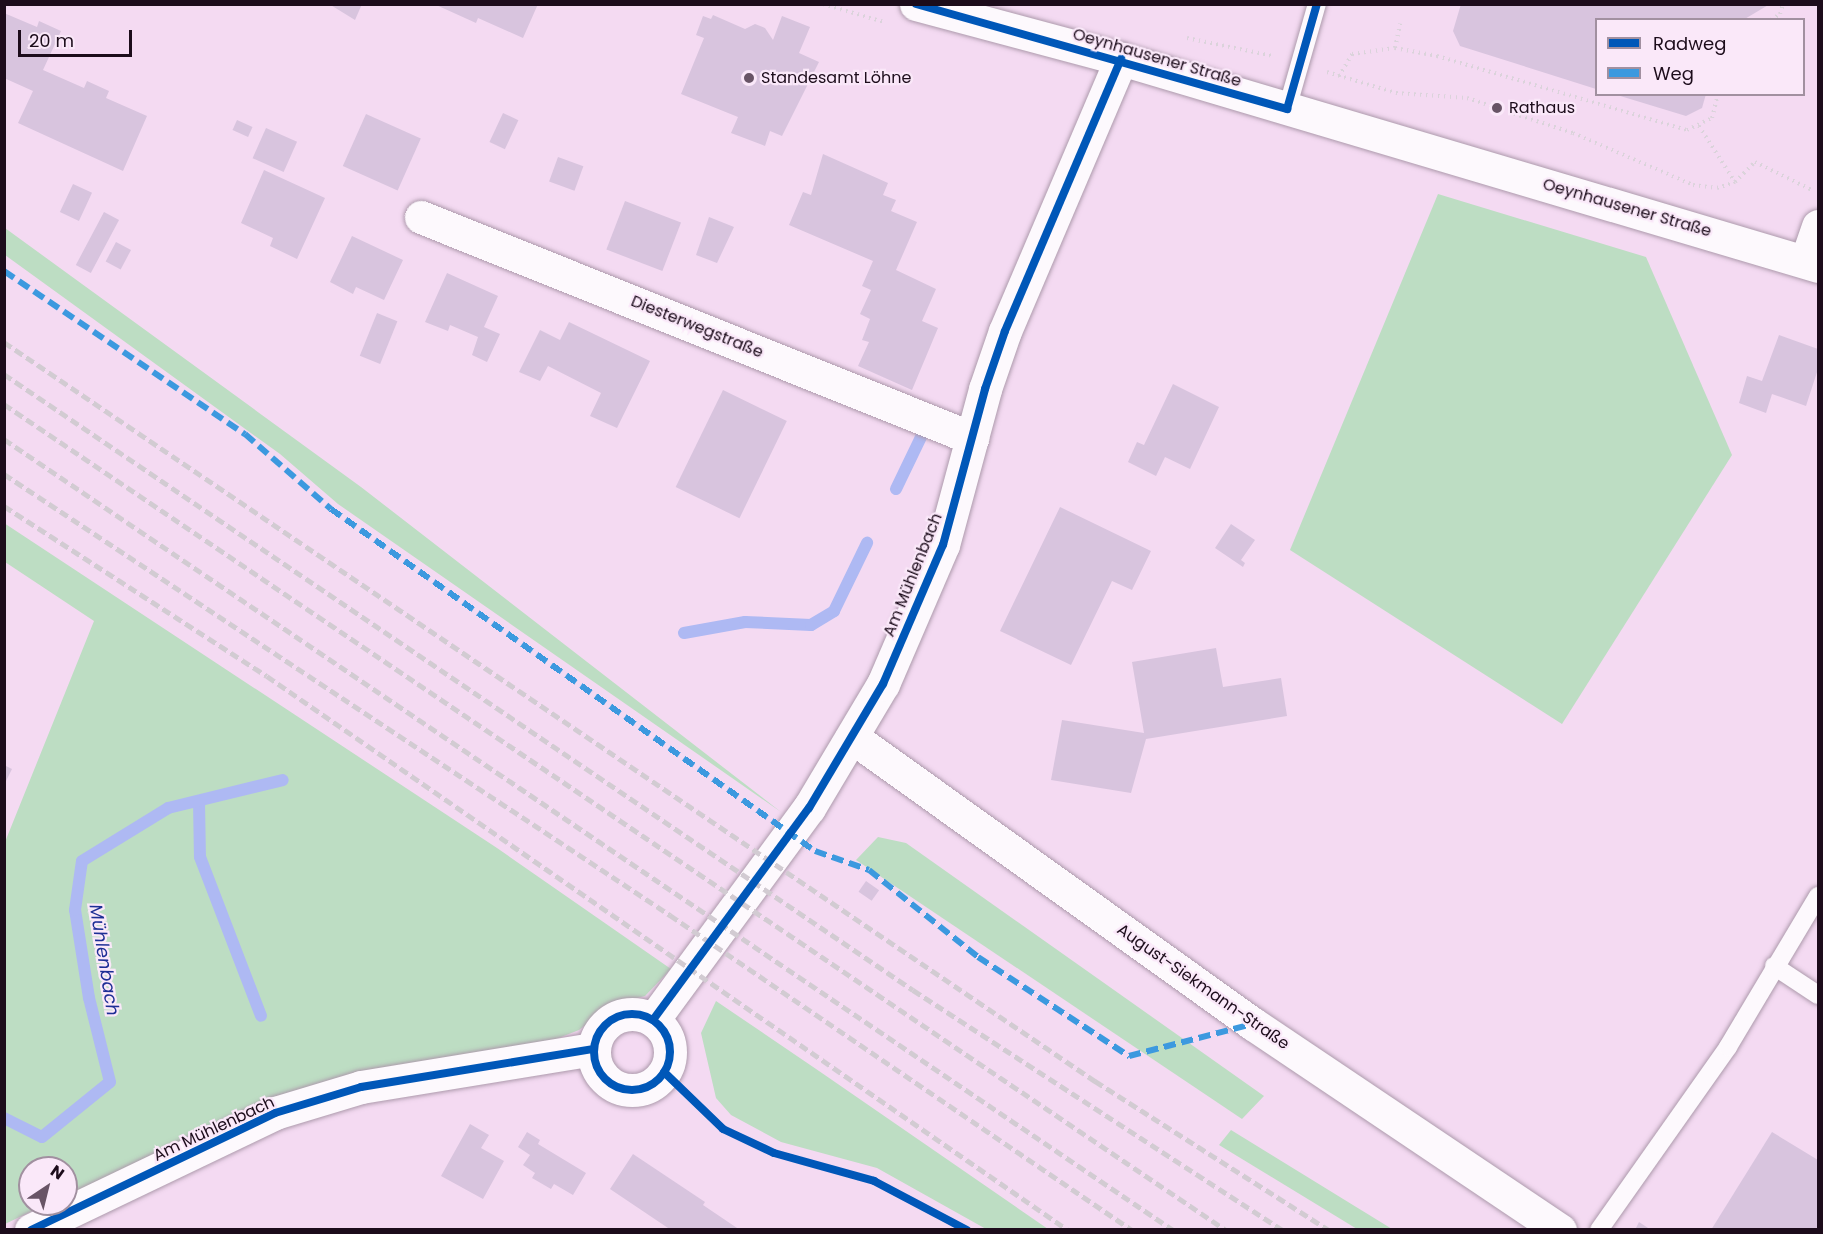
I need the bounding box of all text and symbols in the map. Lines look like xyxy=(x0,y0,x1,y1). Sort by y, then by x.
scale bar xyxy=(21,18,135,56)
legend xyxy=(1595,18,1805,96)
street label: Oeynhausener Straße xyxy=(1070,25,1244,91)
text: 20 m xyxy=(29,28,74,53)
text: Radweg xyxy=(1653,31,1726,56)
text: Weg xyxy=(1653,61,1694,86)
place label: Standesamt Löhne xyxy=(761,68,911,88)
marker: Standesamt Löhne xyxy=(742,71,756,85)
place label: Rathaus xyxy=(1509,98,1575,118)
marker: Rathaus xyxy=(1490,101,1504,115)
street label: Oeynhausener Straße xyxy=(1540,175,1714,241)
street label: Diesterwegstraße xyxy=(628,292,766,362)
street label: Am Mühlenbach xyxy=(879,510,947,640)
water label: Mühlenbach xyxy=(85,903,123,1017)
street label: August-Siekmann-Straße xyxy=(1113,920,1293,1054)
street label: Am Mühlenbach xyxy=(150,1093,278,1165)
north arrow xyxy=(18,1156,78,1216)
text: N xyxy=(46,1160,69,1185)

